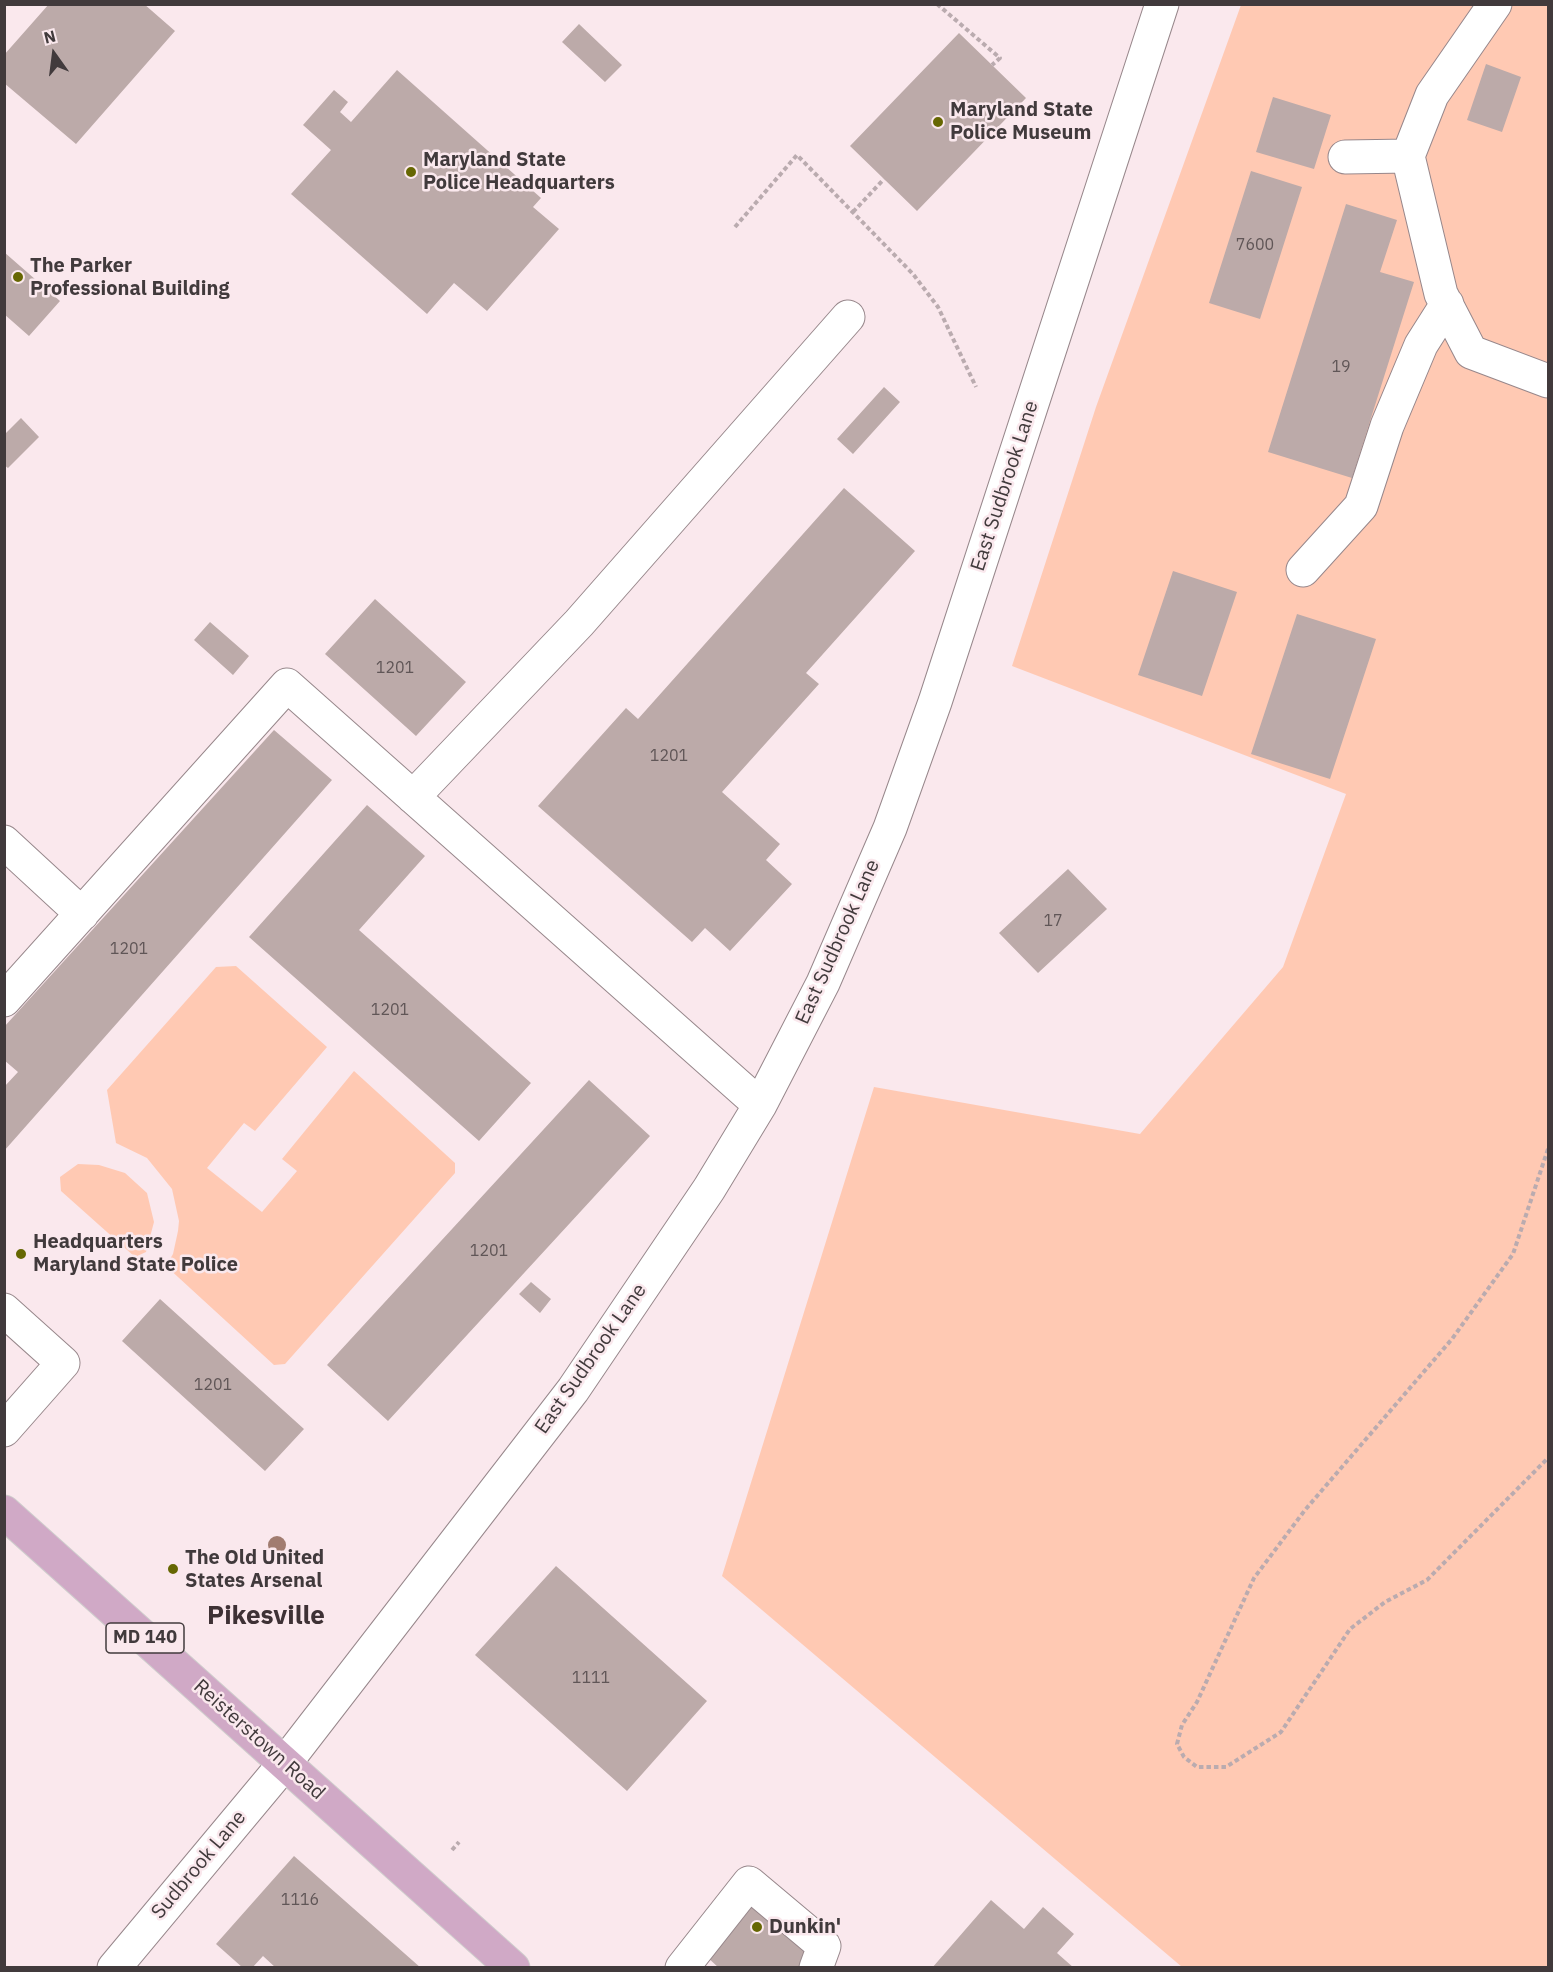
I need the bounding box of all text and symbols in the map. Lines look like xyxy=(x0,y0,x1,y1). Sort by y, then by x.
north arrow xyxy=(24,24,84,84)
text: N xyxy=(42,25,58,48)
place label: Maryland State Police Museum xyxy=(950,98,1093,145)
marker: Maryland State Police Museum xyxy=(931,115,945,129)
place label: Maryland State Police Headquarters xyxy=(423,148,615,195)
marker: Maryland State Police Headquarters xyxy=(404,165,418,179)
house number: 7600 xyxy=(1236,235,1274,255)
place label: The Parker Professional Building xyxy=(30,254,229,301)
marker: The Parker Professional Building xyxy=(11,270,25,284)
house number: 19 xyxy=(1331,357,1351,377)
street label: East Sudbrook Lane xyxy=(966,398,1044,574)
house number: 1201 xyxy=(376,658,414,678)
house number: 1201 xyxy=(650,746,688,766)
street label: East Sudbrook Lane xyxy=(791,856,885,1028)
house number: 17 xyxy=(1043,911,1063,931)
house number: 1201 xyxy=(110,939,148,959)
house number: 1201 xyxy=(371,1000,409,1020)
place label: Headquarters Maryland State Police xyxy=(33,1230,238,1277)
house number: 1201 xyxy=(470,1241,508,1261)
marker: Headquarters Maryland State Police xyxy=(14,1247,28,1261)
street label: East Sudbrook Lane xyxy=(530,1279,652,1439)
house number: 1201 xyxy=(194,1375,232,1395)
place label: The Old United States Arsenal xyxy=(185,1546,324,1593)
marker: The Old United States Arsenal xyxy=(166,1562,180,1576)
district label: Pikesville xyxy=(207,1600,325,1632)
road number: MD 140 xyxy=(106,1623,184,1653)
house number: 1111 xyxy=(572,1668,610,1688)
street label: Reisterstown Road xyxy=(188,1675,330,1805)
street label: Sudbrook Lane xyxy=(147,1806,251,1924)
house number: 1116 xyxy=(281,1890,319,1910)
place label: Dunkin' xyxy=(769,1915,841,1939)
marker: Dunkin' xyxy=(750,1920,764,1934)

